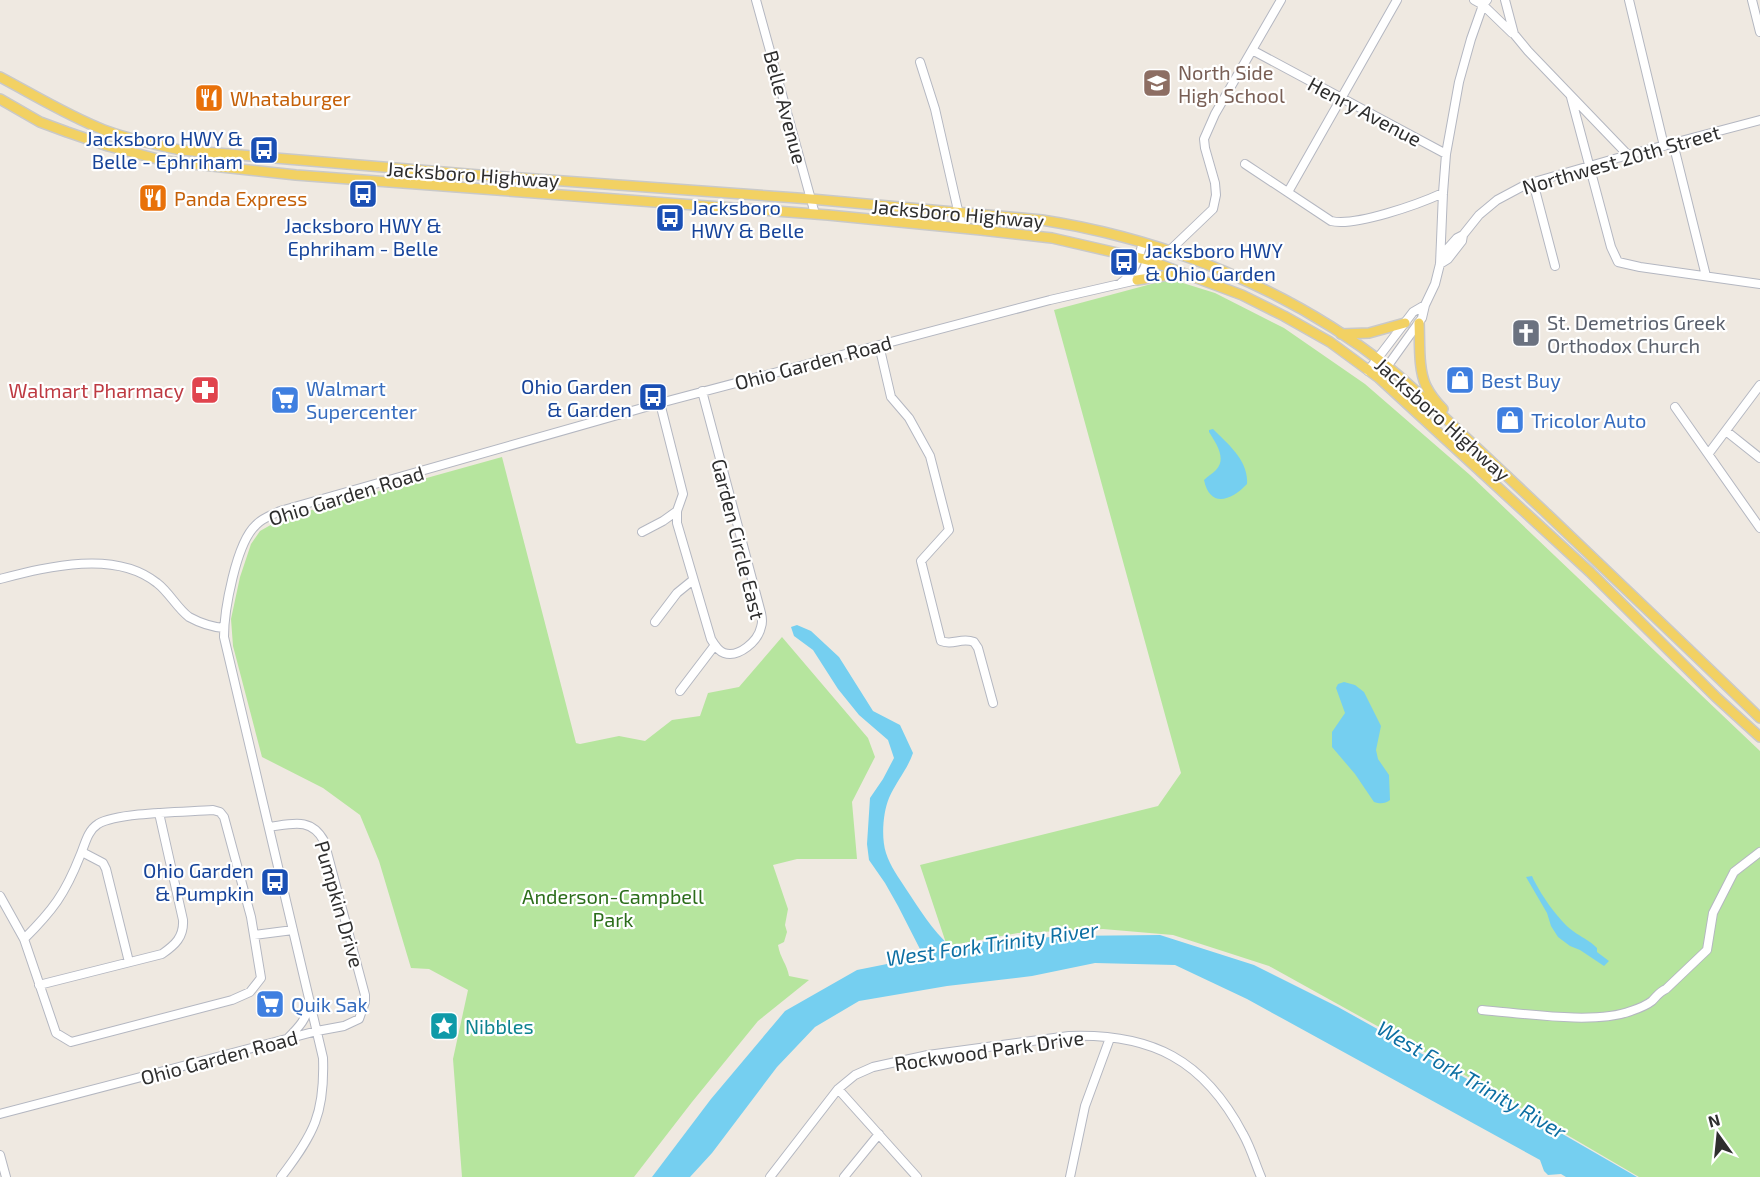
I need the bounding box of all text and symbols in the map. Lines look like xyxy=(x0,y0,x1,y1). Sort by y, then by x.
street label: Belle Avenue xyxy=(759,48,813,166)
place label: North Side High School xyxy=(1178,60,1285,107)
school or university icon: North Side High School xyxy=(1141,67,1173,99)
street label: Henry Avenue xyxy=(1304,71,1426,151)
restaurant icon: Whataburger xyxy=(193,82,225,114)
place label: Whataburger xyxy=(230,86,351,110)
street label: Northwest 20th Street xyxy=(1519,119,1723,199)
place label: Jacksboro HWY & Belle - Ephriham xyxy=(86,126,243,173)
bus stop icon: Jacksboro HWY & Belle - Ephriham xyxy=(248,134,280,166)
street label: Jacksboro Highway xyxy=(386,156,561,192)
bus stop icon: Jacksboro HWY & Ephriham - Belle xyxy=(347,178,379,210)
restaurant icon: Panda Express xyxy=(137,182,169,214)
place label: Panda Express xyxy=(174,186,307,210)
street label: Jacksboro Highway xyxy=(871,193,1046,233)
place label: Jacksboro HWY & Belle xyxy=(691,195,804,242)
bus stop icon: Jacksboro HWY & Belle xyxy=(654,202,686,234)
place label: Jacksboro HWY & Ephriham - Belle xyxy=(284,213,442,260)
place label: Jacksboro HWY & Ohio Garden xyxy=(1145,238,1284,285)
bus stop icon: Jacksboro HWY & Ohio Garden xyxy=(1108,246,1140,278)
place label: St. Demetrios Greek Orthodox Church xyxy=(1547,310,1726,357)
church icon: St. Demetrios Greek Orthodox Church xyxy=(1510,317,1542,349)
street label: Ohio Garden Road xyxy=(732,330,894,394)
street label: Jacksboro Highway xyxy=(1371,352,1516,486)
shop icon: Best Buy xyxy=(1444,364,1476,396)
place label: Best Buy xyxy=(1481,368,1561,392)
pharmacy icon: Walmart Pharmacy xyxy=(189,374,221,406)
place label: Ohio Garden & Garden xyxy=(521,374,632,421)
place label: Walmart Supercenter xyxy=(306,376,417,423)
place label: Walmart Pharmacy xyxy=(8,378,184,402)
bus stop icon: Ohio Garden & Garden xyxy=(637,381,669,413)
supermarket icon: Walmart Supercenter xyxy=(269,384,301,416)
shop icon: Tricolor Auto xyxy=(1494,404,1526,436)
place label: Tricolor Auto xyxy=(1531,408,1646,432)
street label: Garden Circle East xyxy=(707,456,771,622)
street label: Ohio Garden Road xyxy=(265,460,427,530)
street label: Pumpkin Drive xyxy=(310,838,370,970)
place label: Ohio Garden & Pumpkin xyxy=(143,858,254,905)
bus stop icon: Ohio Garden & Pumpkin xyxy=(259,866,291,898)
park label: Anderson-Campbell Park xyxy=(522,884,704,931)
water label: West Fork Trinity River xyxy=(884,916,1101,971)
supermarket icon: Quik Sak xyxy=(254,988,286,1020)
place label: Quik Sak xyxy=(291,992,368,1016)
place icon: Nibbles xyxy=(428,1010,460,1042)
place label: Nibbles xyxy=(465,1014,534,1038)
water label: West Fork Trinity River xyxy=(1372,1015,1572,1145)
street label: Ohio Garden Road xyxy=(138,1025,300,1089)
street label: Rockwood Park Drive xyxy=(893,1025,1085,1075)
north arrow xyxy=(1688,1105,1748,1165)
text: N xyxy=(1706,1109,1722,1131)

